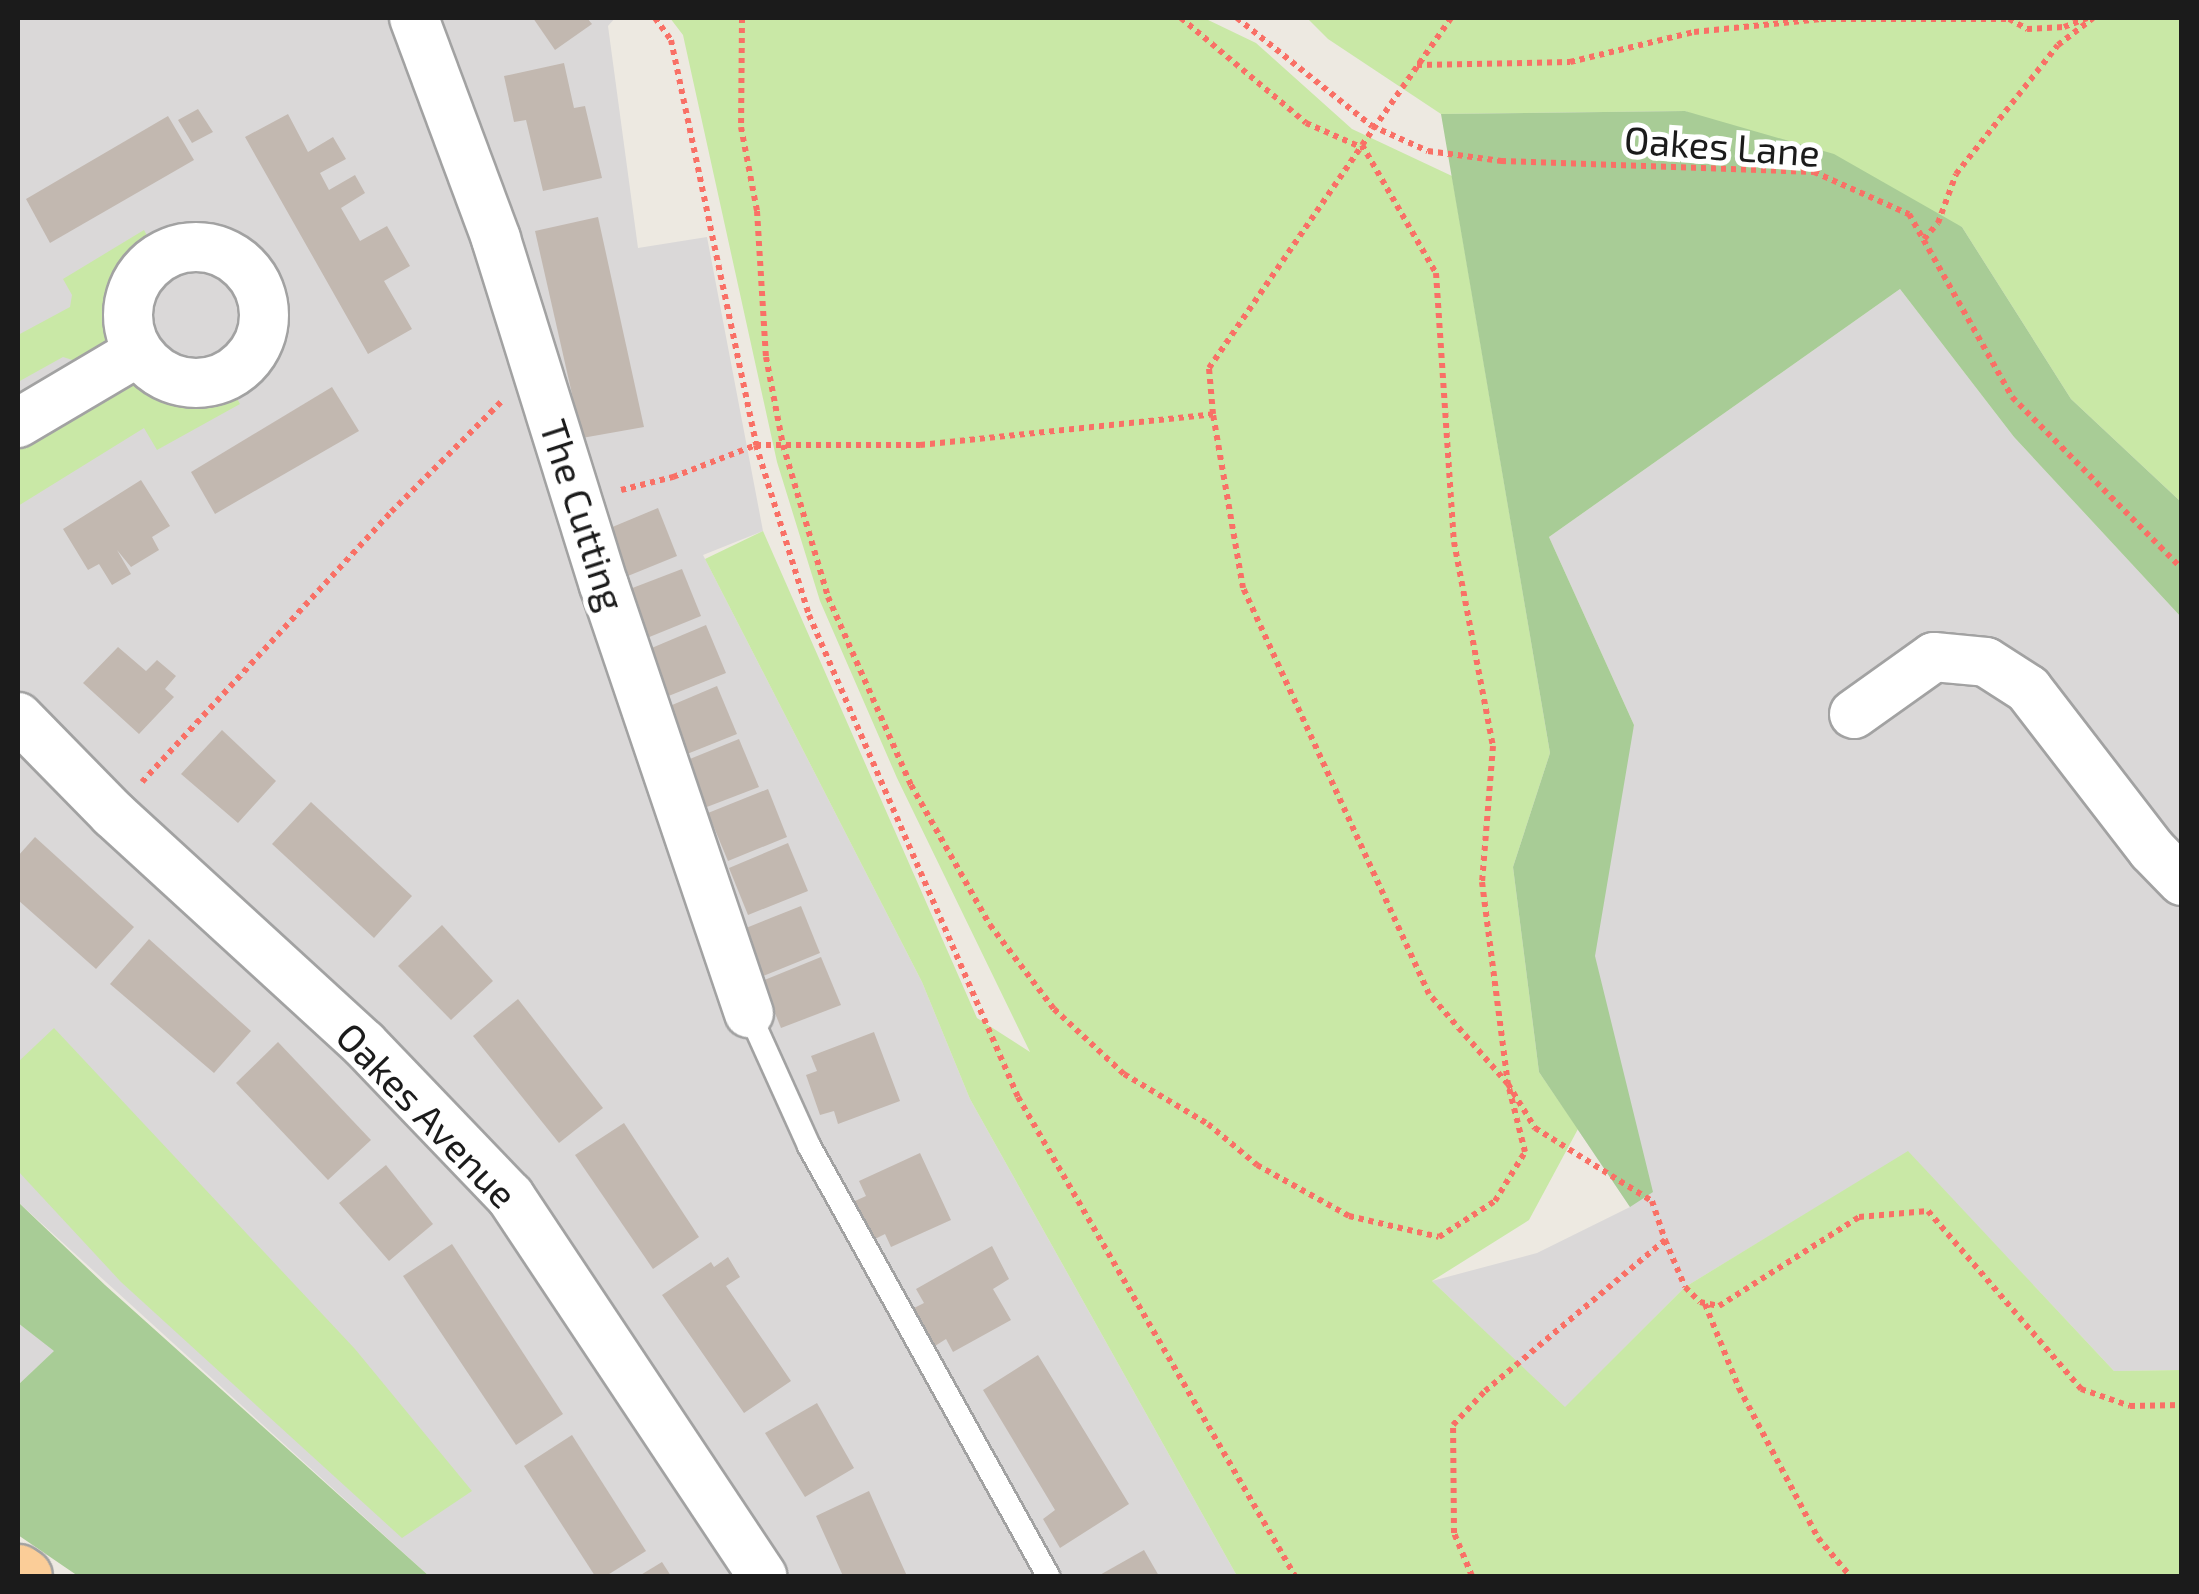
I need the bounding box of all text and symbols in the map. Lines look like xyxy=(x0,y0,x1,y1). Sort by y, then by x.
street label: Oakes Lane xyxy=(1623,116,1821,176)
street label: The Cutting xyxy=(531,414,635,616)
street label: Oakes Avenue xyxy=(327,1013,527,1217)

